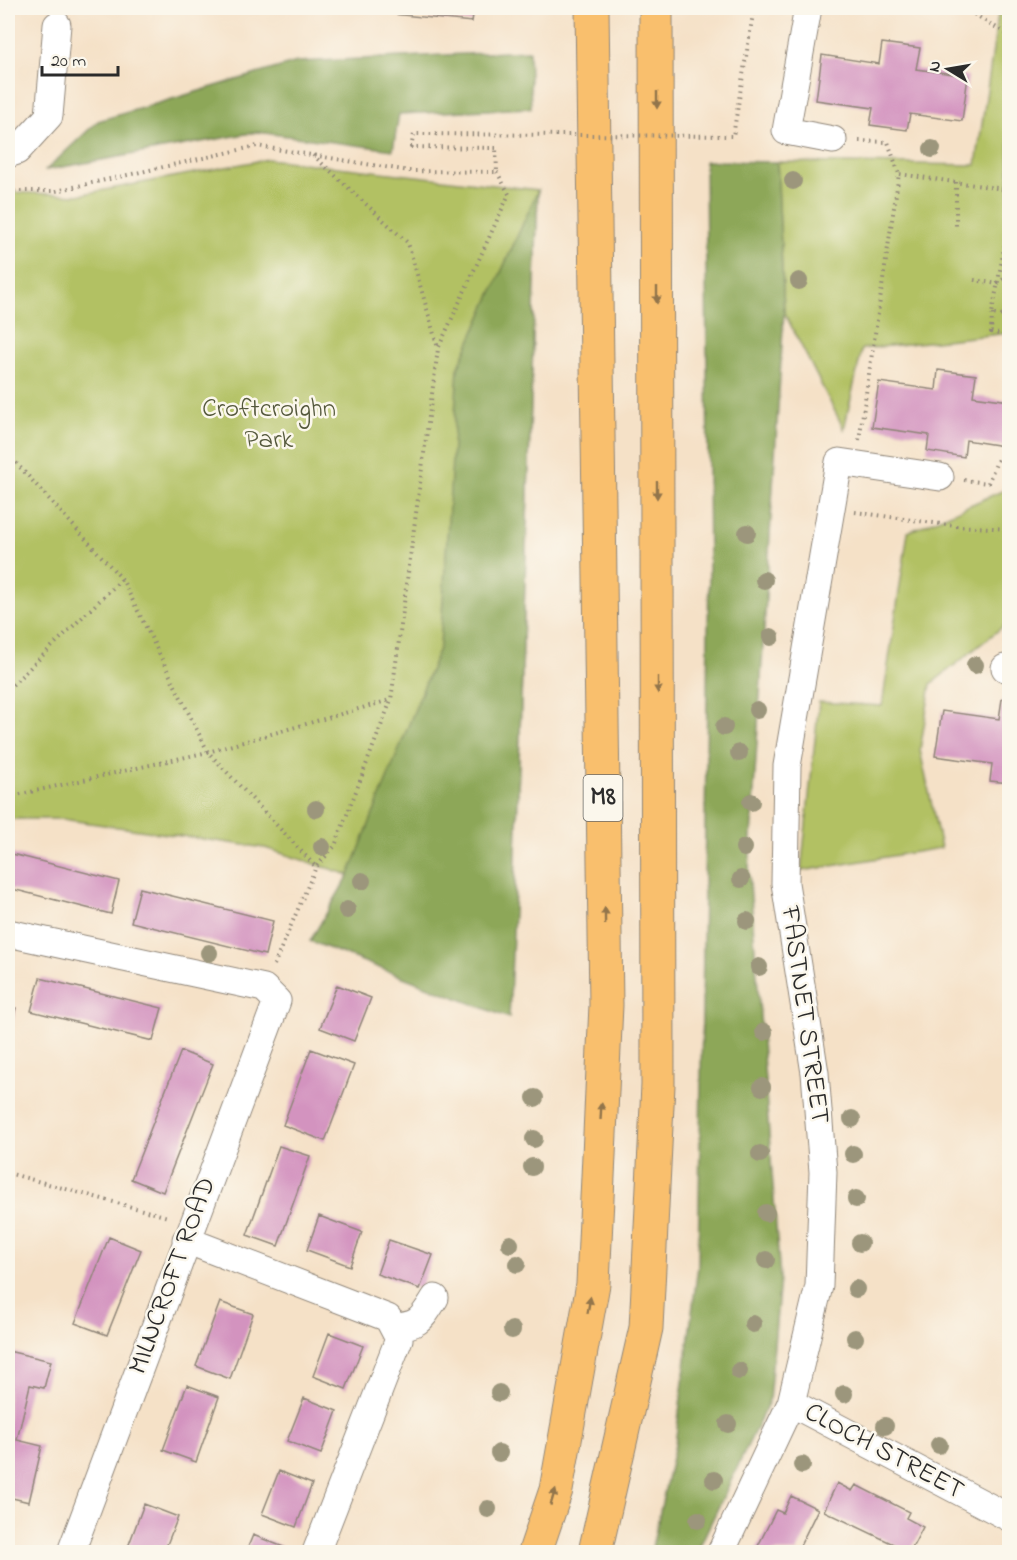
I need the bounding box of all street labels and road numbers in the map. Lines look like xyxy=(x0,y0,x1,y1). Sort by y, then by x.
road number: M8 xyxy=(584,775,622,821)
street label: FASTNET STREET xyxy=(769,903,839,1126)
street label: MILNCROFT ROAD xyxy=(119,1172,227,1380)
street label: CLOCH STREET xyxy=(797,1394,971,1510)

